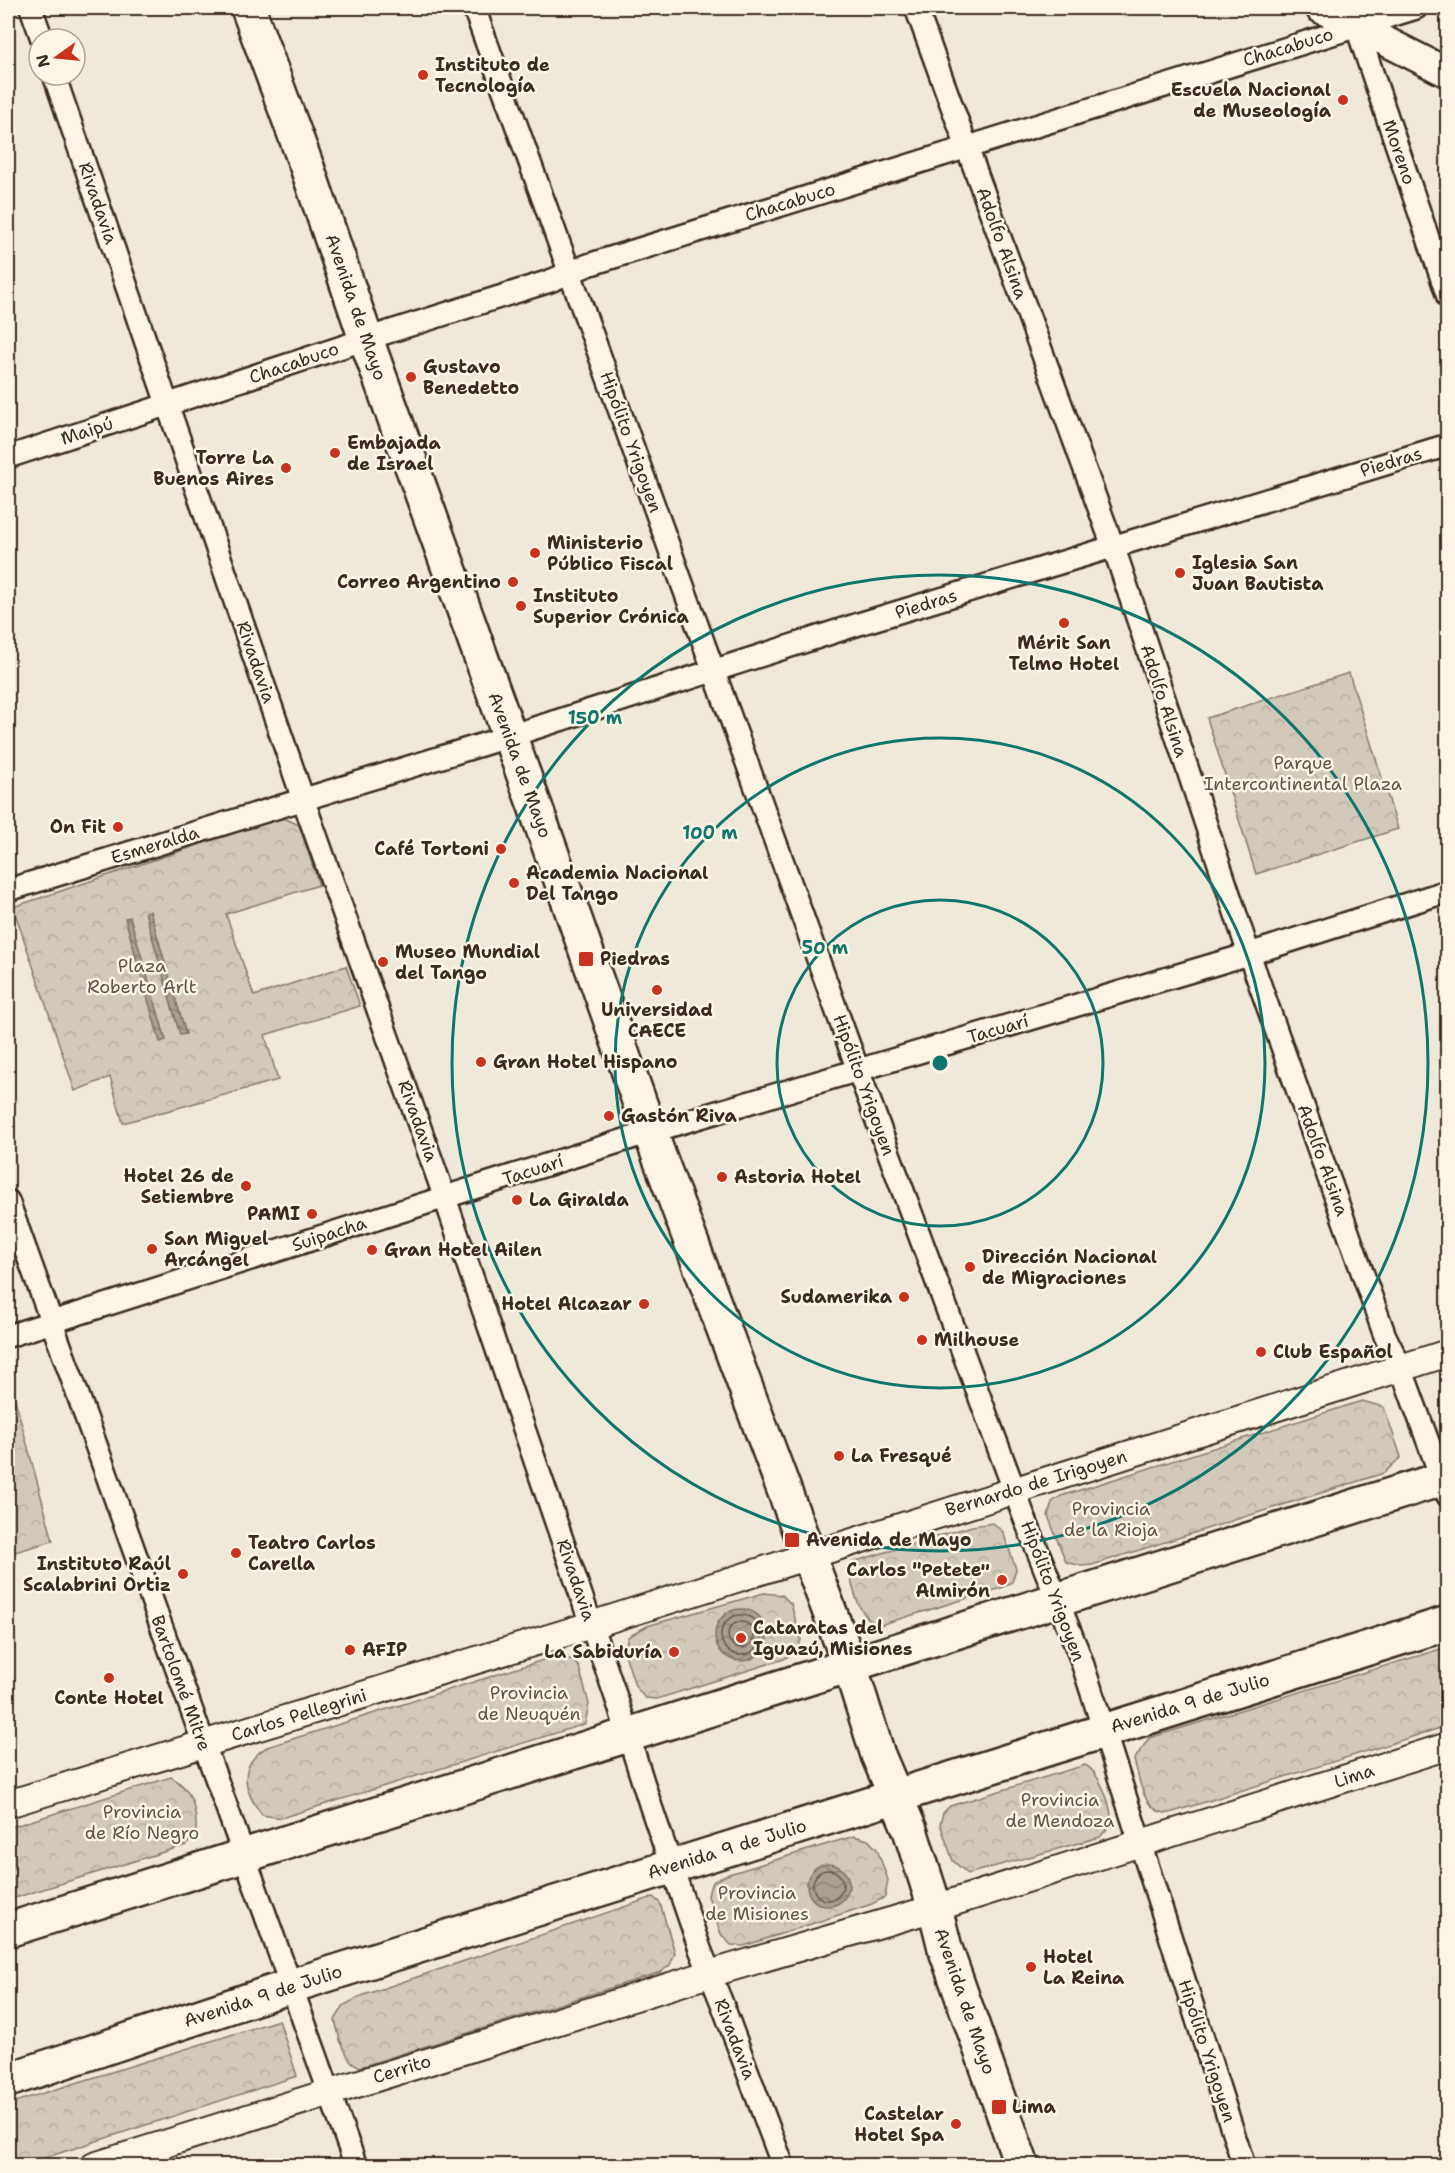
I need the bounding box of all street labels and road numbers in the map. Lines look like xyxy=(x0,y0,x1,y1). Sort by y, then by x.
street label: Chacabuco xyxy=(1240,22,1336,72)
street label: Moreno xyxy=(1377,116,1421,188)
street label: Rivadavia xyxy=(73,159,123,247)
street label: Chacabuco xyxy=(742,177,838,227)
street label: Adolfo Alsina xyxy=(971,184,1033,302)
street label: Avenida de Mayo xyxy=(320,231,392,383)
street label: Chacabuco xyxy=(246,336,342,390)
street label: Hipólito Yrigoyen xyxy=(594,368,668,516)
street label: Maipú xyxy=(58,411,116,451)
street label: Piedras xyxy=(1357,441,1425,483)
street label: Piedras xyxy=(892,583,960,625)
street label: Rivadavia xyxy=(231,618,281,706)
street label: Adolfo Alsina xyxy=(1134,641,1194,761)
street label: Avenida de Mayo xyxy=(482,689,558,841)
street label: Esmeralda xyxy=(108,820,202,870)
street label: Tacuarí xyxy=(965,1009,1031,1049)
street label: Hipólito Yrigoyen xyxy=(827,1011,901,1159)
street label: Rivadavia xyxy=(392,1077,444,1165)
street label: Adolfo Alsina xyxy=(1292,1101,1354,1219)
street label: Tacuarí xyxy=(499,1149,567,1191)
street label: Suipacha xyxy=(289,1211,369,1257)
street label: Bernardo de Irigoyen xyxy=(942,1444,1130,1522)
street label: Hipólito Yrigoyen xyxy=(1015,1517,1091,1665)
street label: Rivadavia xyxy=(551,1536,601,1624)
street label: Bartolomé Mitre xyxy=(145,1612,217,1754)
street label: Avenida 9 de Julio xyxy=(1108,1667,1272,1739)
street label: Carlos Pellegrini xyxy=(228,1683,370,1747)
street label: Lima xyxy=(1331,1758,1377,1794)
street label: Avenida 9 de Julio xyxy=(645,1813,809,1885)
street label: Avenida de Mayo xyxy=(929,1925,1001,2077)
street label: Avenida 9 de Julio xyxy=(181,1959,345,2033)
street label: Hipólito Yrigoyen xyxy=(1173,1977,1241,2125)
street label: Rivadavia xyxy=(709,1995,761,2083)
street label: Cerrito xyxy=(370,2049,434,2089)

